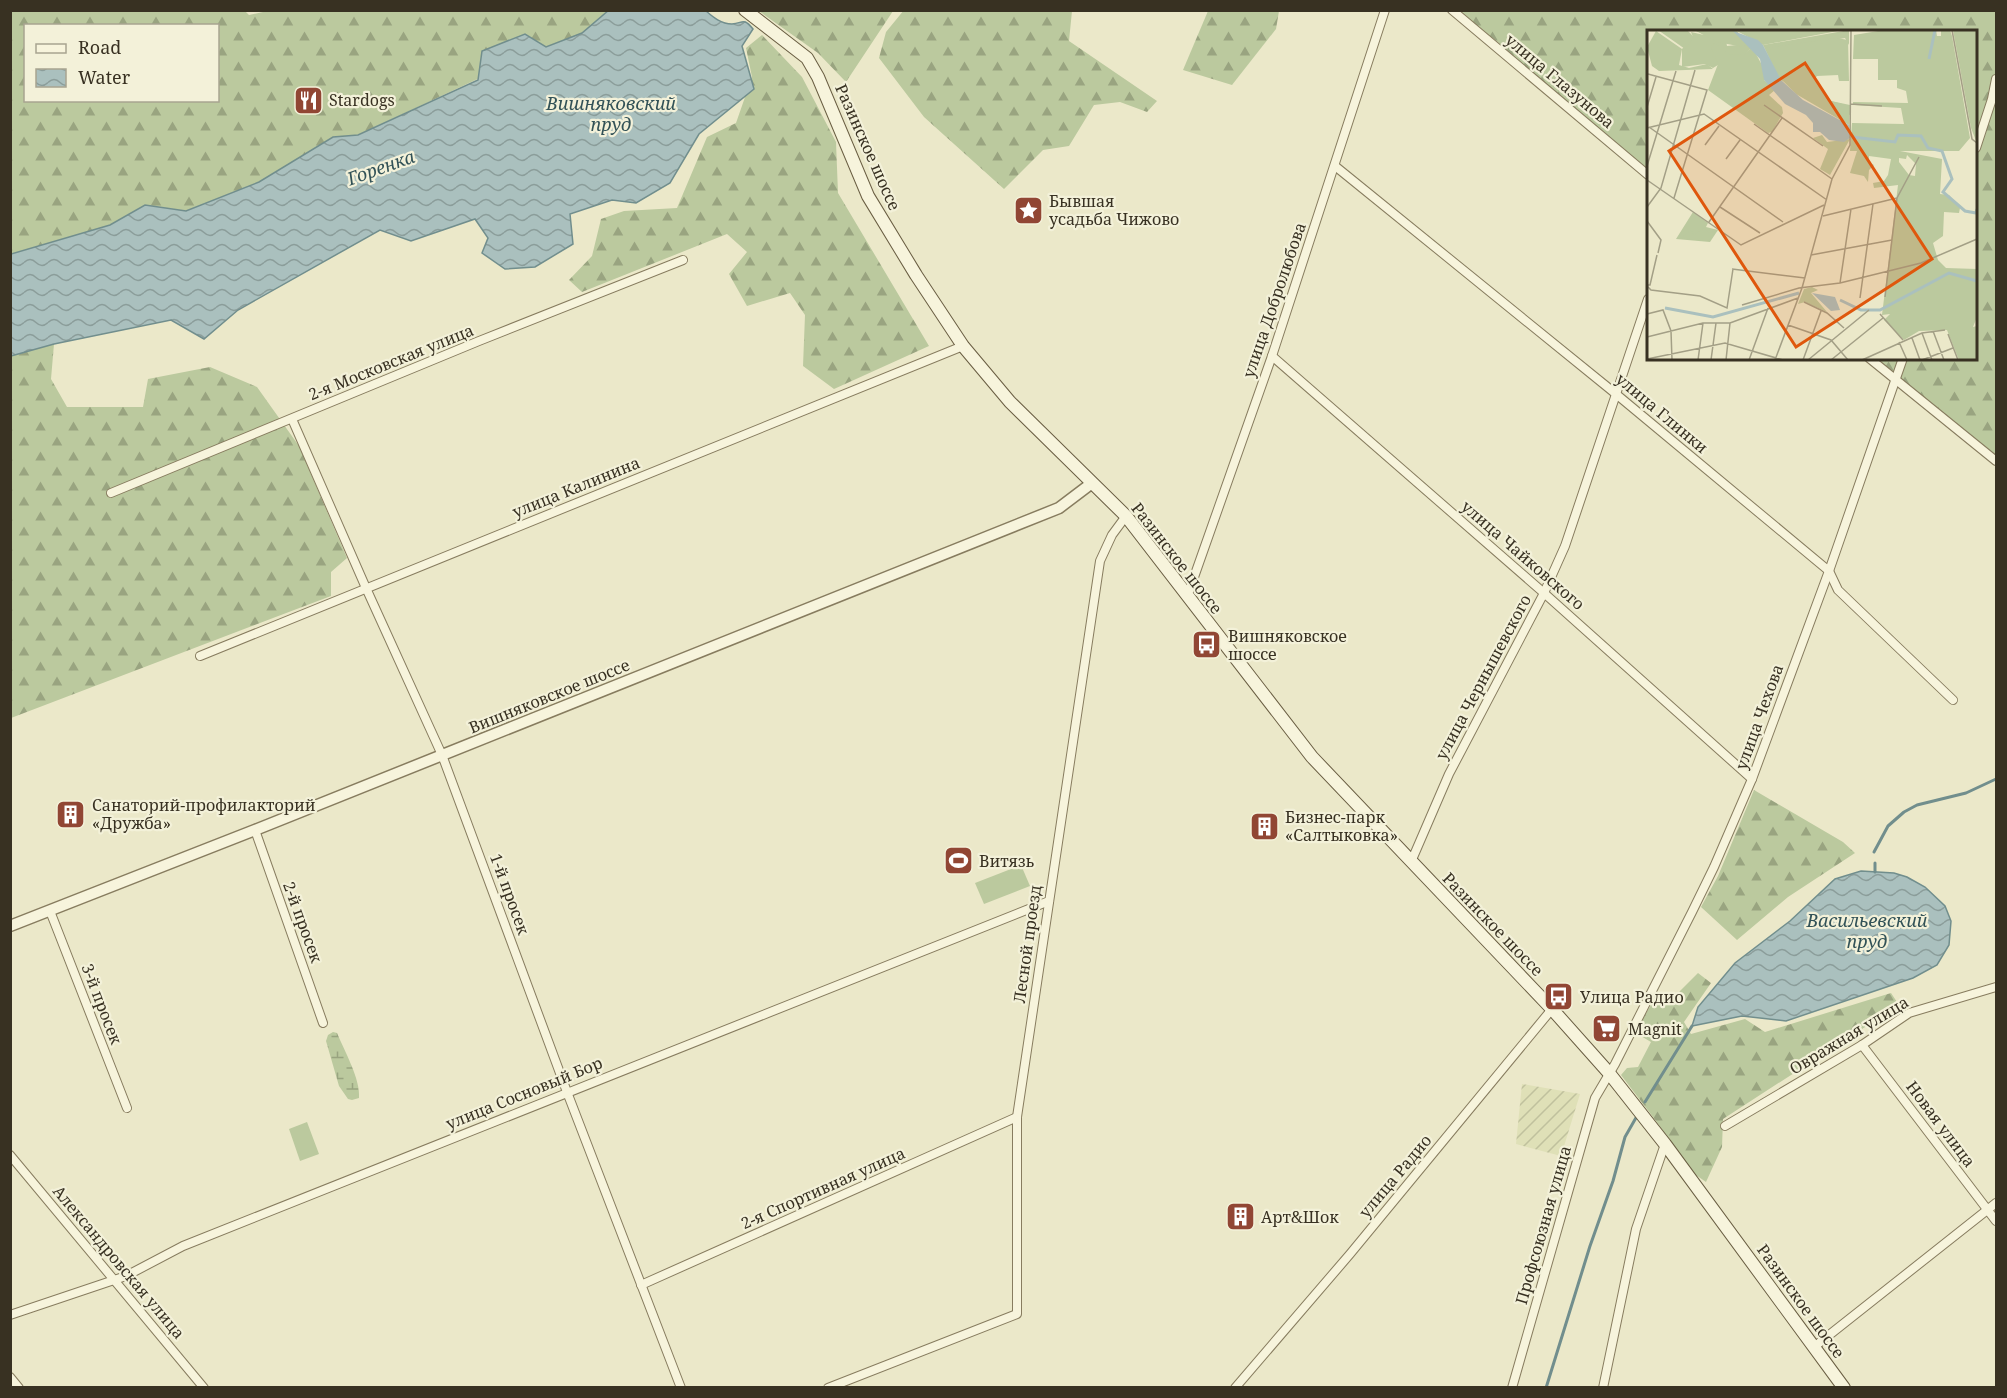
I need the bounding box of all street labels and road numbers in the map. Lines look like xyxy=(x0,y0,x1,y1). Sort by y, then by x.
street label: улица Глазунова xyxy=(1501,29,1619,133)
street label: Разинское шоссе xyxy=(830,80,906,214)
street label: улица Добролюбова xyxy=(1237,219,1311,381)
street label: 2-я Московская улица xyxy=(305,319,477,405)
street label: улица Глинки xyxy=(1611,368,1713,458)
street label: улица Калинина xyxy=(509,451,643,523)
street label: улица Чайковского xyxy=(1457,495,1589,615)
street label: Разинское шоссе xyxy=(1126,498,1228,618)
street label: улица Чернышевского xyxy=(1430,591,1536,763)
street label: Вишняковское шоссе xyxy=(465,654,633,738)
street label: улица Чехова xyxy=(1730,661,1788,773)
street label: 1-й просек xyxy=(485,850,535,938)
street label: Разинское шоссе xyxy=(1438,867,1548,981)
street label: 2-й просек xyxy=(278,878,328,966)
street label: Лесной проезд xyxy=(1008,883,1046,1004)
street label: 3-й просек xyxy=(77,960,128,1048)
street label: Овражная улица xyxy=(1785,991,1913,1079)
street label: улица Сосновый Бор xyxy=(443,1052,605,1134)
street label: Новая улица xyxy=(1901,1076,1981,1172)
street label: улица Радио xyxy=(1354,1130,1436,1222)
street label: 2-я Спортивная улица xyxy=(737,1142,909,1234)
street label: Профсоюзная улица xyxy=(1510,1143,1576,1307)
street label: Александровская улица xyxy=(48,1181,190,1343)
street label: Разинское шоссе xyxy=(1752,1240,1850,1362)

